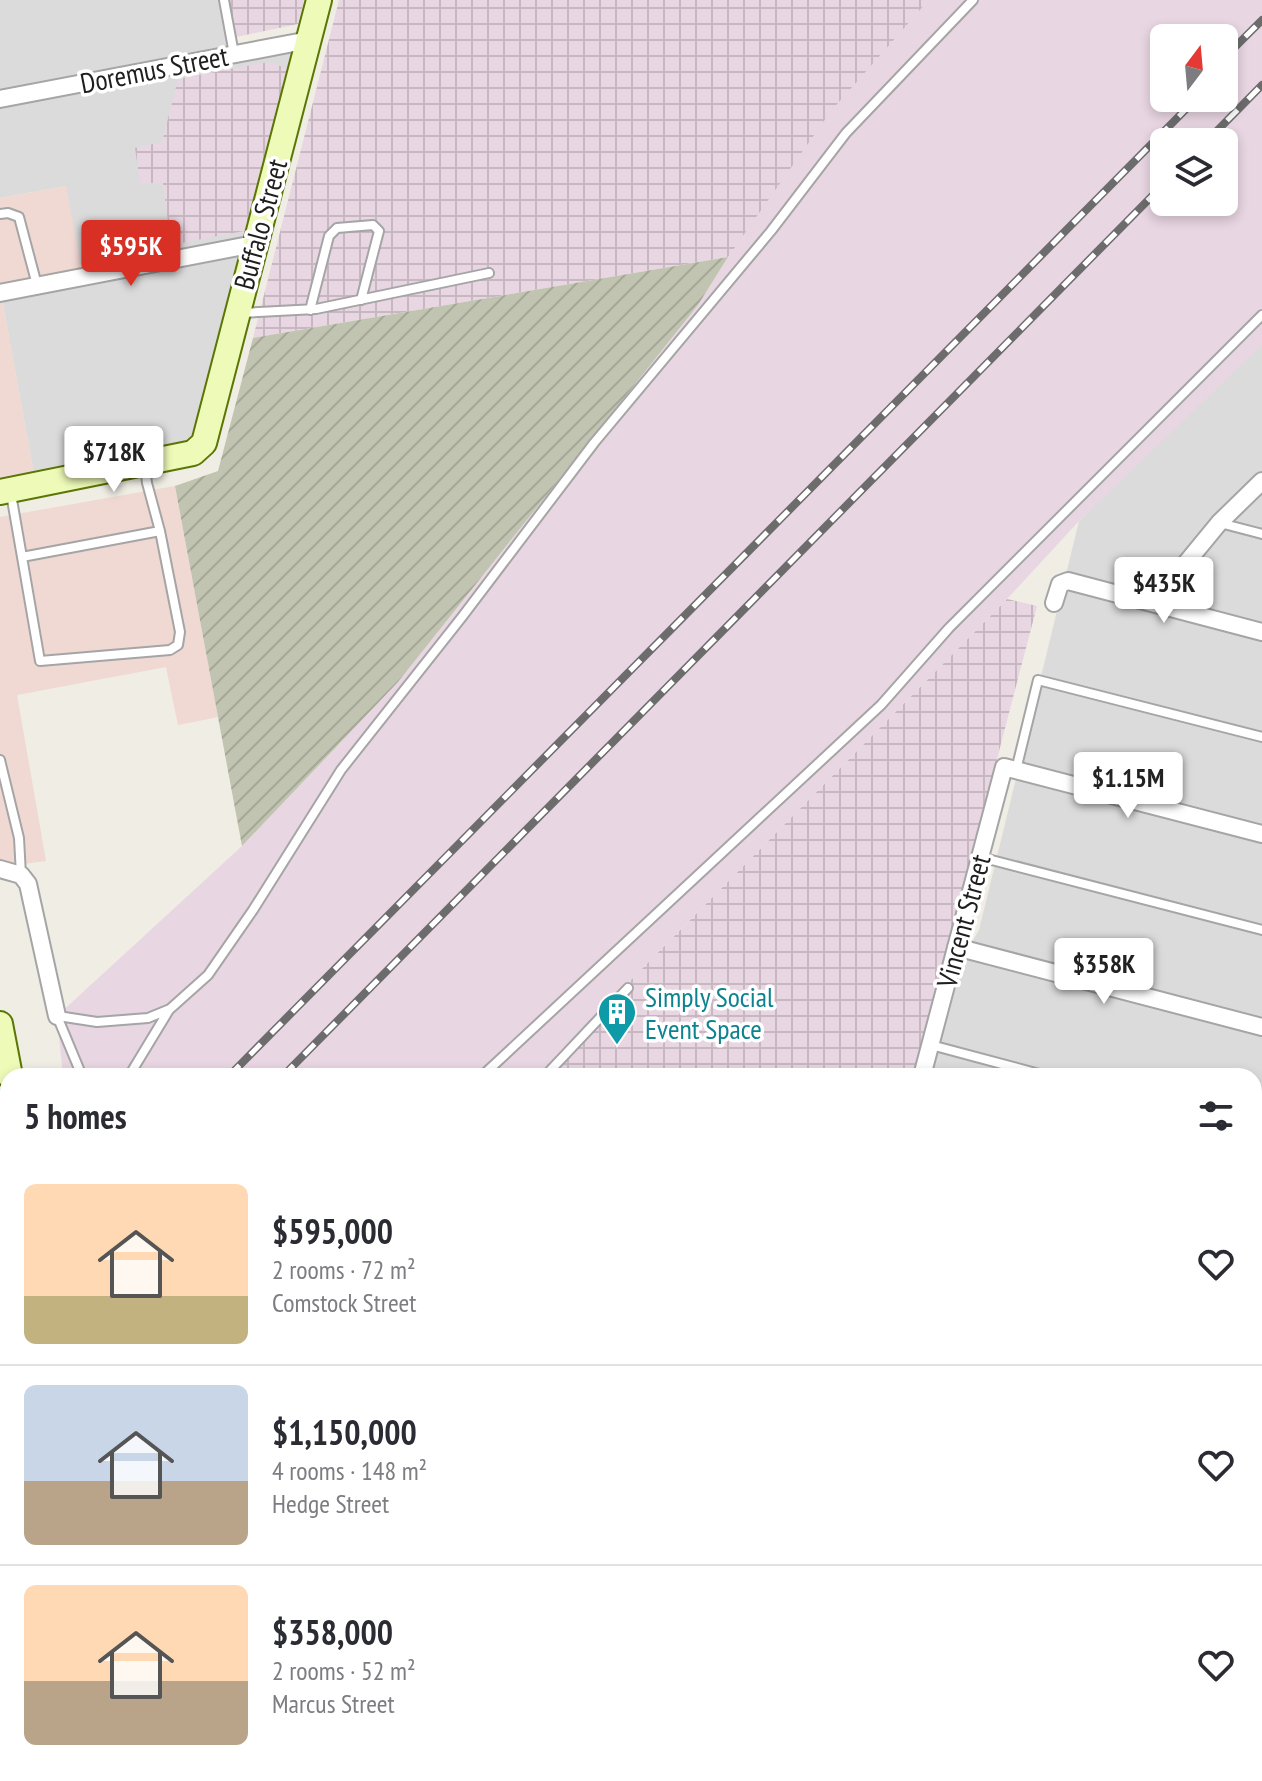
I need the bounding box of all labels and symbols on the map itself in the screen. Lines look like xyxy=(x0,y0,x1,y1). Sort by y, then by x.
north arrow xyxy=(1150,24,1238,112)
street label: Doremus Street xyxy=(77,36,231,101)
street label: Buffalo Street xyxy=(225,154,295,293)
pin: $595K xyxy=(75,220,187,288)
pin: $718K xyxy=(58,426,170,494)
pin: $435K xyxy=(1108,557,1220,625)
pin: $1.15M xyxy=(1063,752,1193,820)
street label: Vincent Street xyxy=(927,850,999,993)
pin: $358K xyxy=(1048,938,1160,1006)
place label: Simply Social Event Space xyxy=(645,978,774,1047)
building icon: Simply Social Event Space xyxy=(596,991,638,1046)

